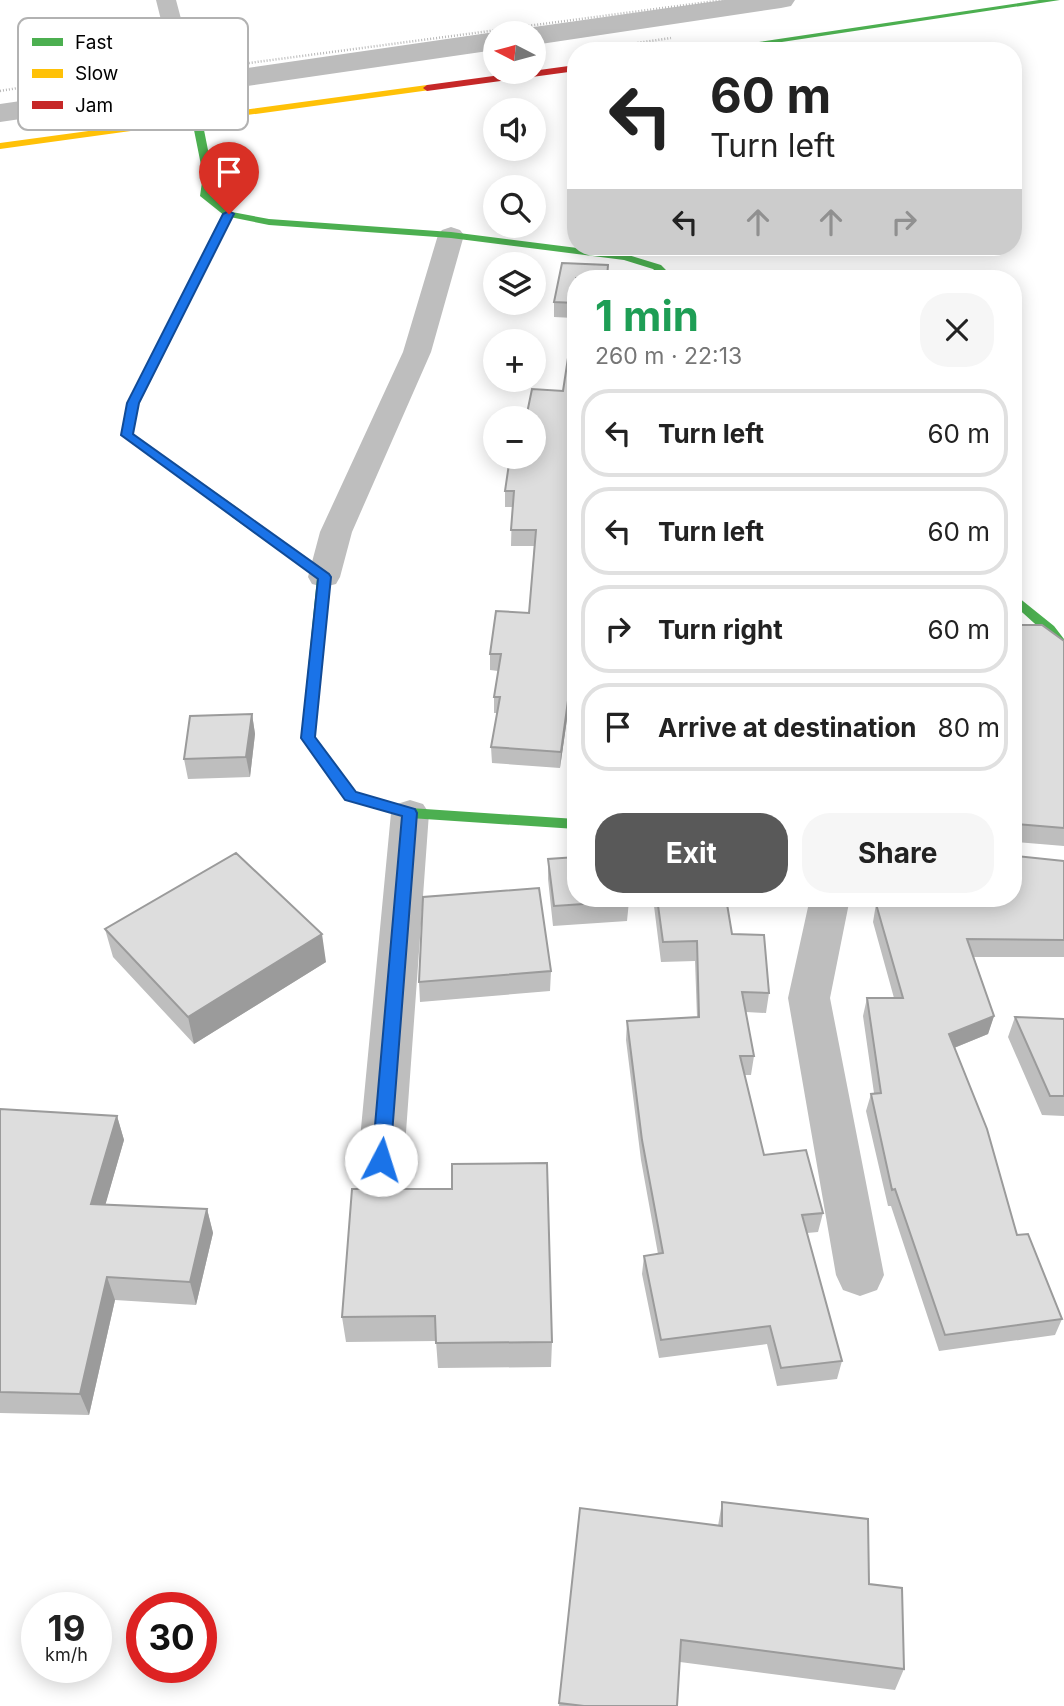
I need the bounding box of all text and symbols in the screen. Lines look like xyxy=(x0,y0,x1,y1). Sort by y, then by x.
legend xyxy=(18,18,248,130)
north arrow xyxy=(483,21,546,84)
map controls xyxy=(483,21,546,469)
text: Fast xyxy=(75,31,113,54)
text: Slow xyxy=(75,62,118,85)
text: 60 m xyxy=(710,66,831,125)
icon: left xyxy=(595,70,686,161)
text: Jam xyxy=(75,94,113,117)
button: sound xyxy=(483,98,546,161)
text: Turn left xyxy=(710,126,835,165)
pin xyxy=(199,142,259,214)
icon: arrive xyxy=(210,153,248,191)
button: search xyxy=(483,175,546,238)
icon: left xyxy=(666,203,704,241)
icon: ahead xyxy=(739,203,777,241)
icon: ahead xyxy=(812,203,850,241)
icon: right xyxy=(885,203,923,241)
button: layers xyxy=(483,252,546,315)
text: 1 min xyxy=(595,290,699,341)
button: close xyxy=(920,293,994,367)
button: + xyxy=(483,329,546,392)
text: 260 m · 22:13 xyxy=(595,342,742,370)
button: − xyxy=(483,406,546,469)
icon: left xyxy=(599,414,637,452)
text: Turn left xyxy=(658,418,764,449)
text: 60 m xyxy=(927,418,990,449)
icon: left xyxy=(599,512,637,550)
text: Turn left xyxy=(658,516,764,547)
text: 60 m xyxy=(927,516,990,547)
icon: right xyxy=(599,610,637,648)
text: Turn right xyxy=(658,614,783,645)
text: 60 m xyxy=(927,614,990,645)
icon: arrive xyxy=(599,708,637,746)
text: Arrive at destination xyxy=(658,712,917,743)
text: 80 m xyxy=(938,712,1000,743)
button: Exit xyxy=(595,813,788,893)
button: Share xyxy=(802,813,994,893)
position arrow xyxy=(344,1123,418,1197)
speed limit sign: 30 xyxy=(126,1592,217,1683)
text: 19 xyxy=(48,1607,85,1649)
text: km/h xyxy=(45,1644,88,1665)

